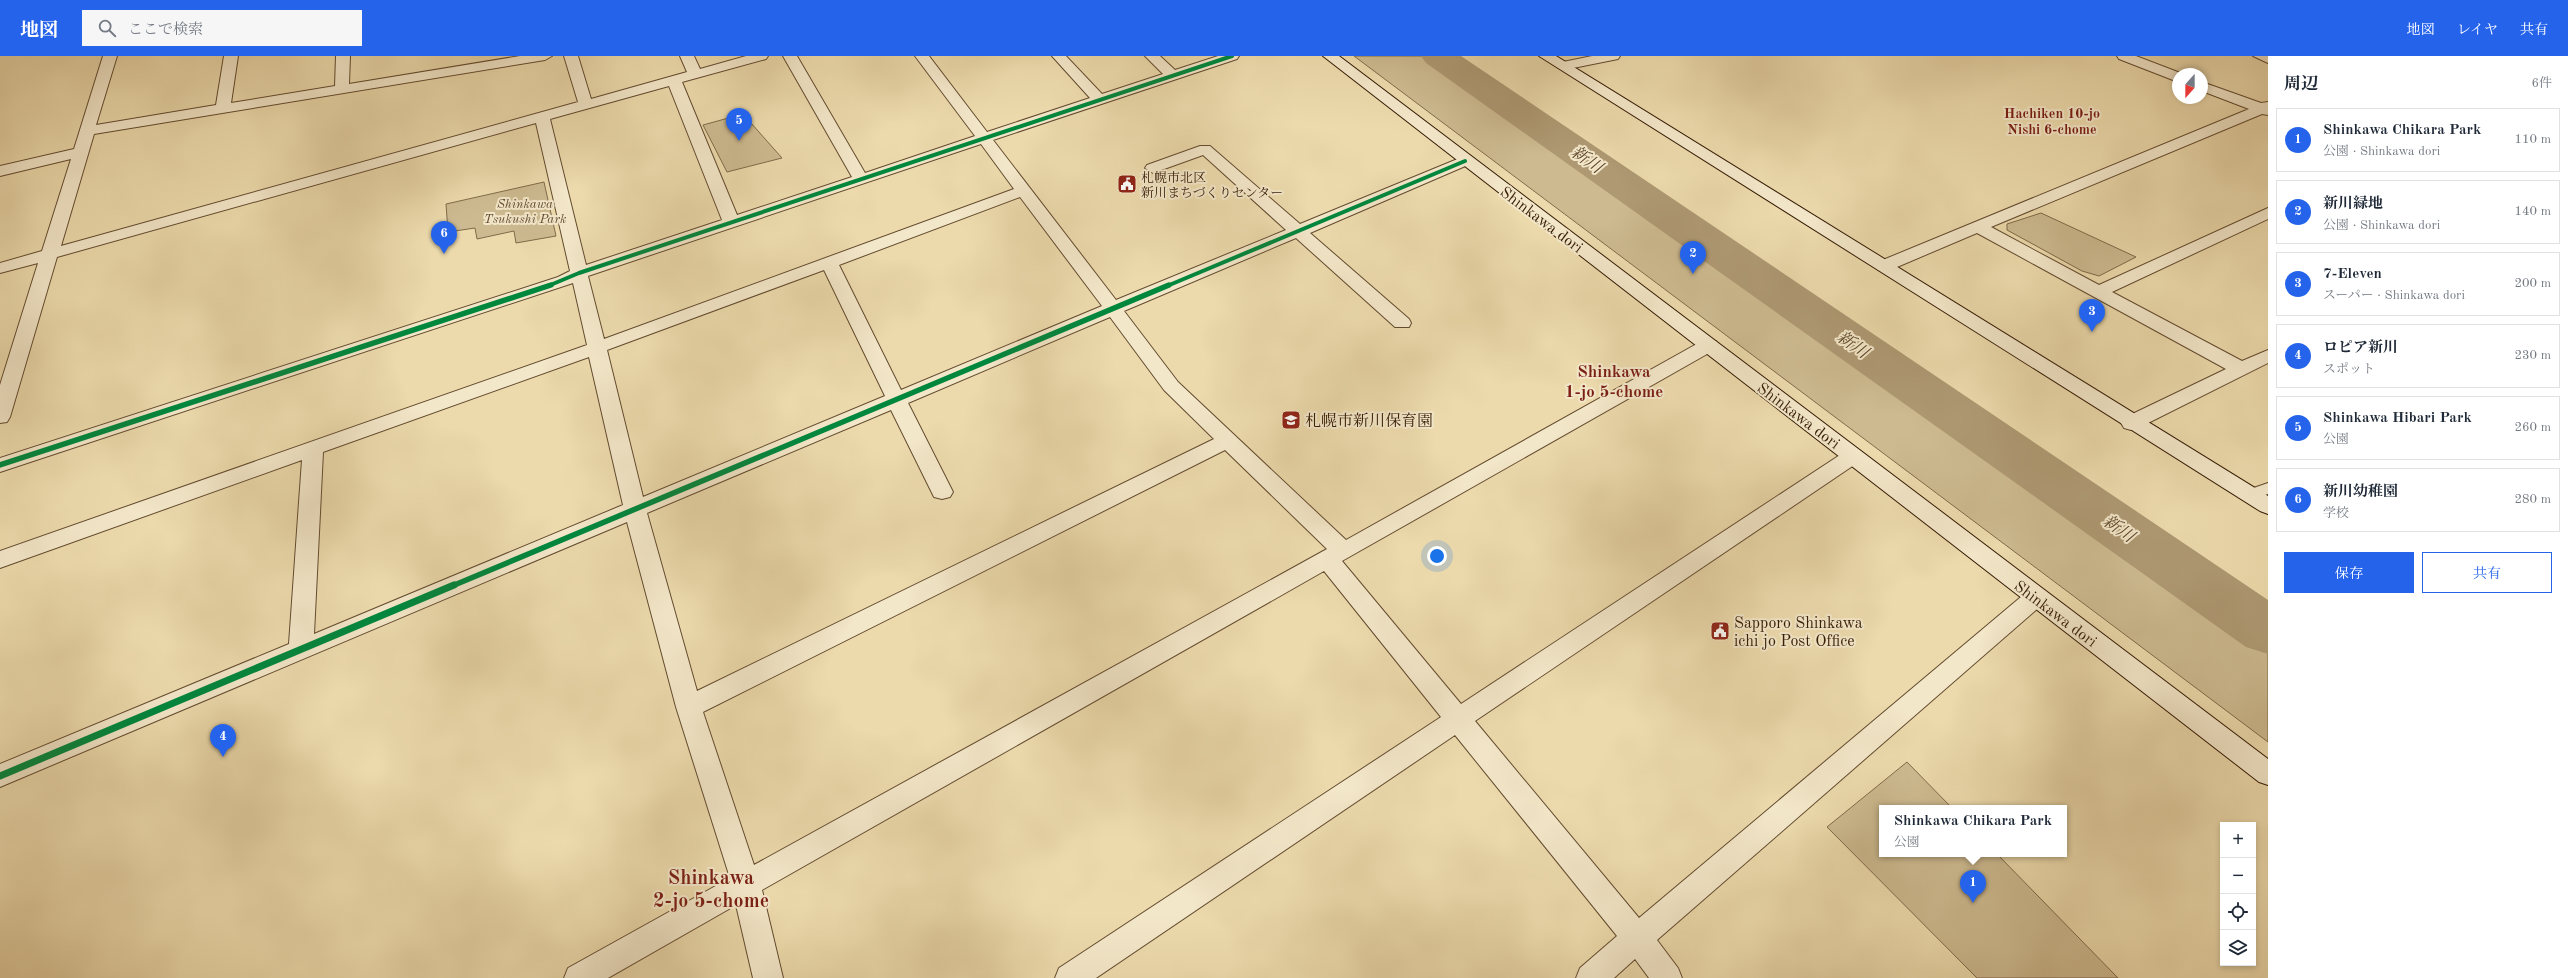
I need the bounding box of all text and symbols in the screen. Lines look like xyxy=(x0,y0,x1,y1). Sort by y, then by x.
search box xyxy=(82,10,362,46)
icon: search xyxy=(96,17,118,39)
text: 地図 xyxy=(20,22,58,41)
text: ここで検索 xyxy=(128,23,203,38)
text: 地図 xyxy=(2407,23,2435,37)
text: レイヤ xyxy=(2457,23,2498,37)
text: 共有 xyxy=(2520,23,2548,37)
north arrow xyxy=(2172,68,2208,104)
text: 周辺 xyxy=(2284,76,2318,93)
text: 6件 xyxy=(2531,77,2552,90)
district label: Hachiken 10-jo Nishi 6-chome xyxy=(2004,107,2100,137)
pin: 5 xyxy=(726,108,752,141)
text: Shinkawa Chikara Park xyxy=(2323,123,2481,138)
text: 1 xyxy=(2294,133,2302,146)
text: 110 m xyxy=(2514,133,2551,146)
water label: 新川 xyxy=(1567,142,1608,178)
text: 公園 · Shinkawa dori xyxy=(2323,145,2440,158)
place label: 札幌市北区 新川まちづくりセンター xyxy=(1141,171,1283,200)
public building icon: 札幌市北区 新川まちづくりセンター xyxy=(1116,173,1138,195)
street label: Shinkawa dori xyxy=(1496,184,1585,257)
text: 新川緑地 xyxy=(2323,197,2383,212)
park label: Shinkawa Tsukushi Park xyxy=(484,198,566,226)
text: 2 xyxy=(2294,205,2302,218)
text: 140 m xyxy=(2514,205,2551,218)
text: 公園 · Shinkawa dori xyxy=(2323,219,2440,232)
pin: 6 xyxy=(431,221,457,254)
pin: 2 xyxy=(1680,241,1706,274)
text: 7-Eleven xyxy=(2323,267,2382,282)
text: 3 xyxy=(2294,277,2302,290)
text: 200 m xyxy=(2514,277,2551,290)
text: スーパー · Shinkawa dori xyxy=(2323,289,2465,302)
pin: 3 xyxy=(2079,299,2105,332)
water label: 新川 xyxy=(1833,327,1874,363)
text: ロピア新川 xyxy=(2323,341,2398,356)
text: 4 xyxy=(2294,349,2302,362)
text: 230 m xyxy=(2514,349,2551,362)
text: スポット xyxy=(2323,363,2375,376)
district label: Shinkawa 1-jo 5-chome xyxy=(1565,364,1663,401)
street label: Shinkawa dori xyxy=(1753,380,1842,453)
school or university icon: 札幌市新川保育園 xyxy=(1280,409,1302,431)
text: Shinkawa Hibari Park xyxy=(2323,411,2472,426)
place label: 札幌市新川保育園 xyxy=(1305,412,1433,430)
text: 5 xyxy=(2294,421,2302,434)
text: 260 m xyxy=(2514,421,2551,434)
text: 公園 xyxy=(2323,433,2349,446)
text: 新川幼稚園 xyxy=(2323,485,2398,500)
text: 6 xyxy=(2294,493,2302,506)
text: 280 m xyxy=(2514,493,2551,506)
text: 学校 xyxy=(2323,507,2349,520)
water label: 新川 xyxy=(2099,511,2140,547)
your location xyxy=(1427,546,1447,566)
button: 保存 xyxy=(2284,552,2414,593)
button: 共有 xyxy=(2422,552,2552,593)
street label: Shinkawa dori xyxy=(2010,578,2099,651)
place label: Sapporo Shinkawa ichi jo Post Office xyxy=(1734,616,1863,650)
public building icon: Sapporo Shinkawa ichi jo Post Office xyxy=(1709,620,1731,642)
pin: 4 xyxy=(210,724,236,757)
popup xyxy=(1879,805,2067,857)
text: Shinkawa Chikara Park xyxy=(1894,814,2052,829)
map controls xyxy=(2220,822,2256,966)
button: + xyxy=(2220,822,2256,858)
text: 公園 xyxy=(1894,836,1920,849)
button: − xyxy=(2220,858,2256,894)
district label: Shinkawa 2-jo 5-chome xyxy=(653,869,769,912)
pin: 1 xyxy=(1960,870,1986,903)
button: locate xyxy=(2220,894,2256,930)
button: layers xyxy=(2220,930,2256,966)

